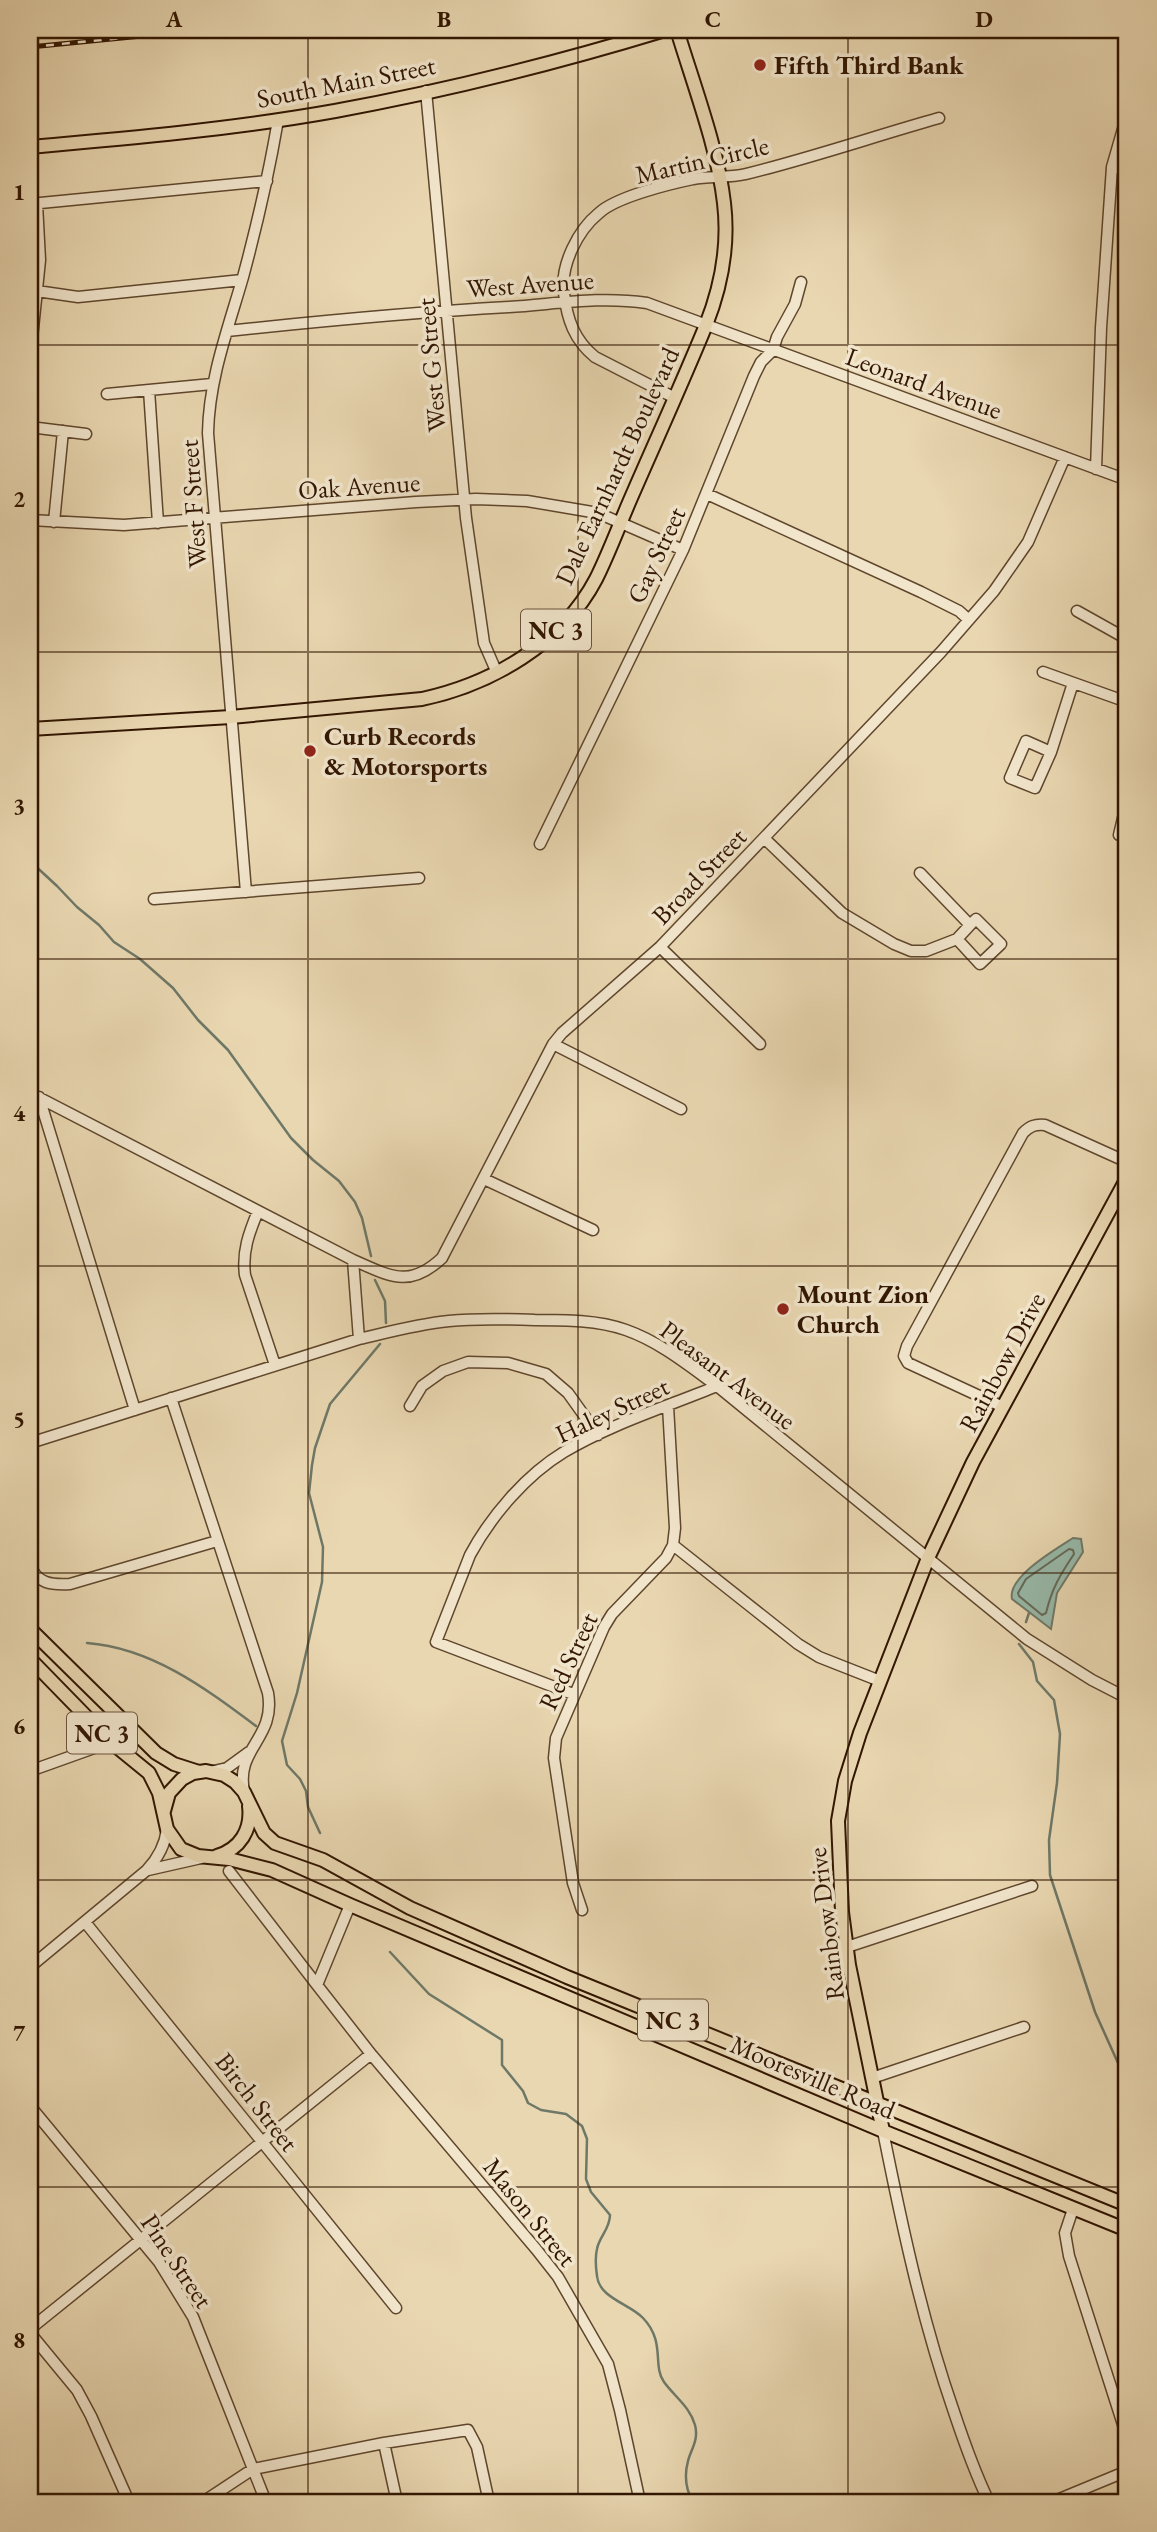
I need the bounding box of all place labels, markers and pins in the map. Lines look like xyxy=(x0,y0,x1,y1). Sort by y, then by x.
place label: Fifth Third Bank xyxy=(774,48,964,82)
marker: Fifth Third Bank xyxy=(752,57,768,73)
place label: Curb Records & Motorsports xyxy=(324,719,487,783)
marker: Curb Records & Motorsports xyxy=(302,743,318,759)
place label: Mount Zion Church xyxy=(797,1277,929,1341)
marker: Mount Zion Church xyxy=(775,1301,791,1317)

